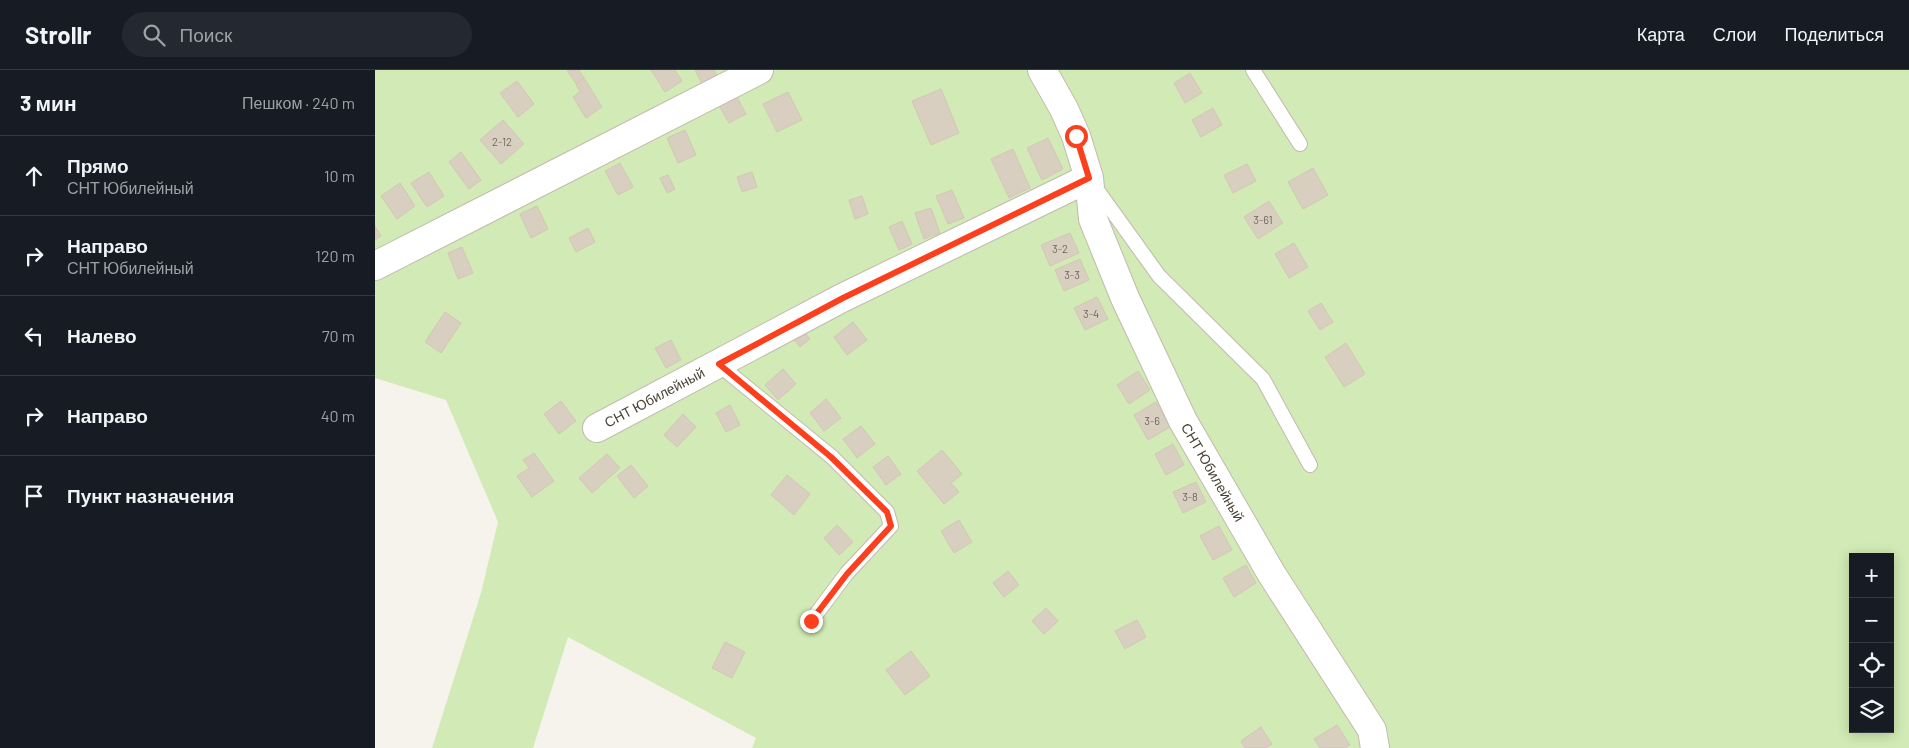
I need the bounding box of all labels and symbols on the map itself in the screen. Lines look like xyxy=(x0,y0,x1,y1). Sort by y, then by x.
route start xyxy=(1065,125,1088,148)
house number: 2-12 xyxy=(492,135,512,148)
house number: 3-61 xyxy=(1253,213,1273,226)
house number: 3-2 xyxy=(1052,242,1068,255)
house number: 3-3 xyxy=(1064,268,1080,281)
house number: 3-4 xyxy=(1083,307,1099,320)
street label: СНТ Юбилейный xyxy=(601,364,707,431)
house number: 3-6 xyxy=(1144,414,1160,427)
street label: СНТ Юбилейный xyxy=(1178,420,1248,524)
house number: 3-8 xyxy=(1182,490,1198,503)
route end xyxy=(800,610,823,633)

